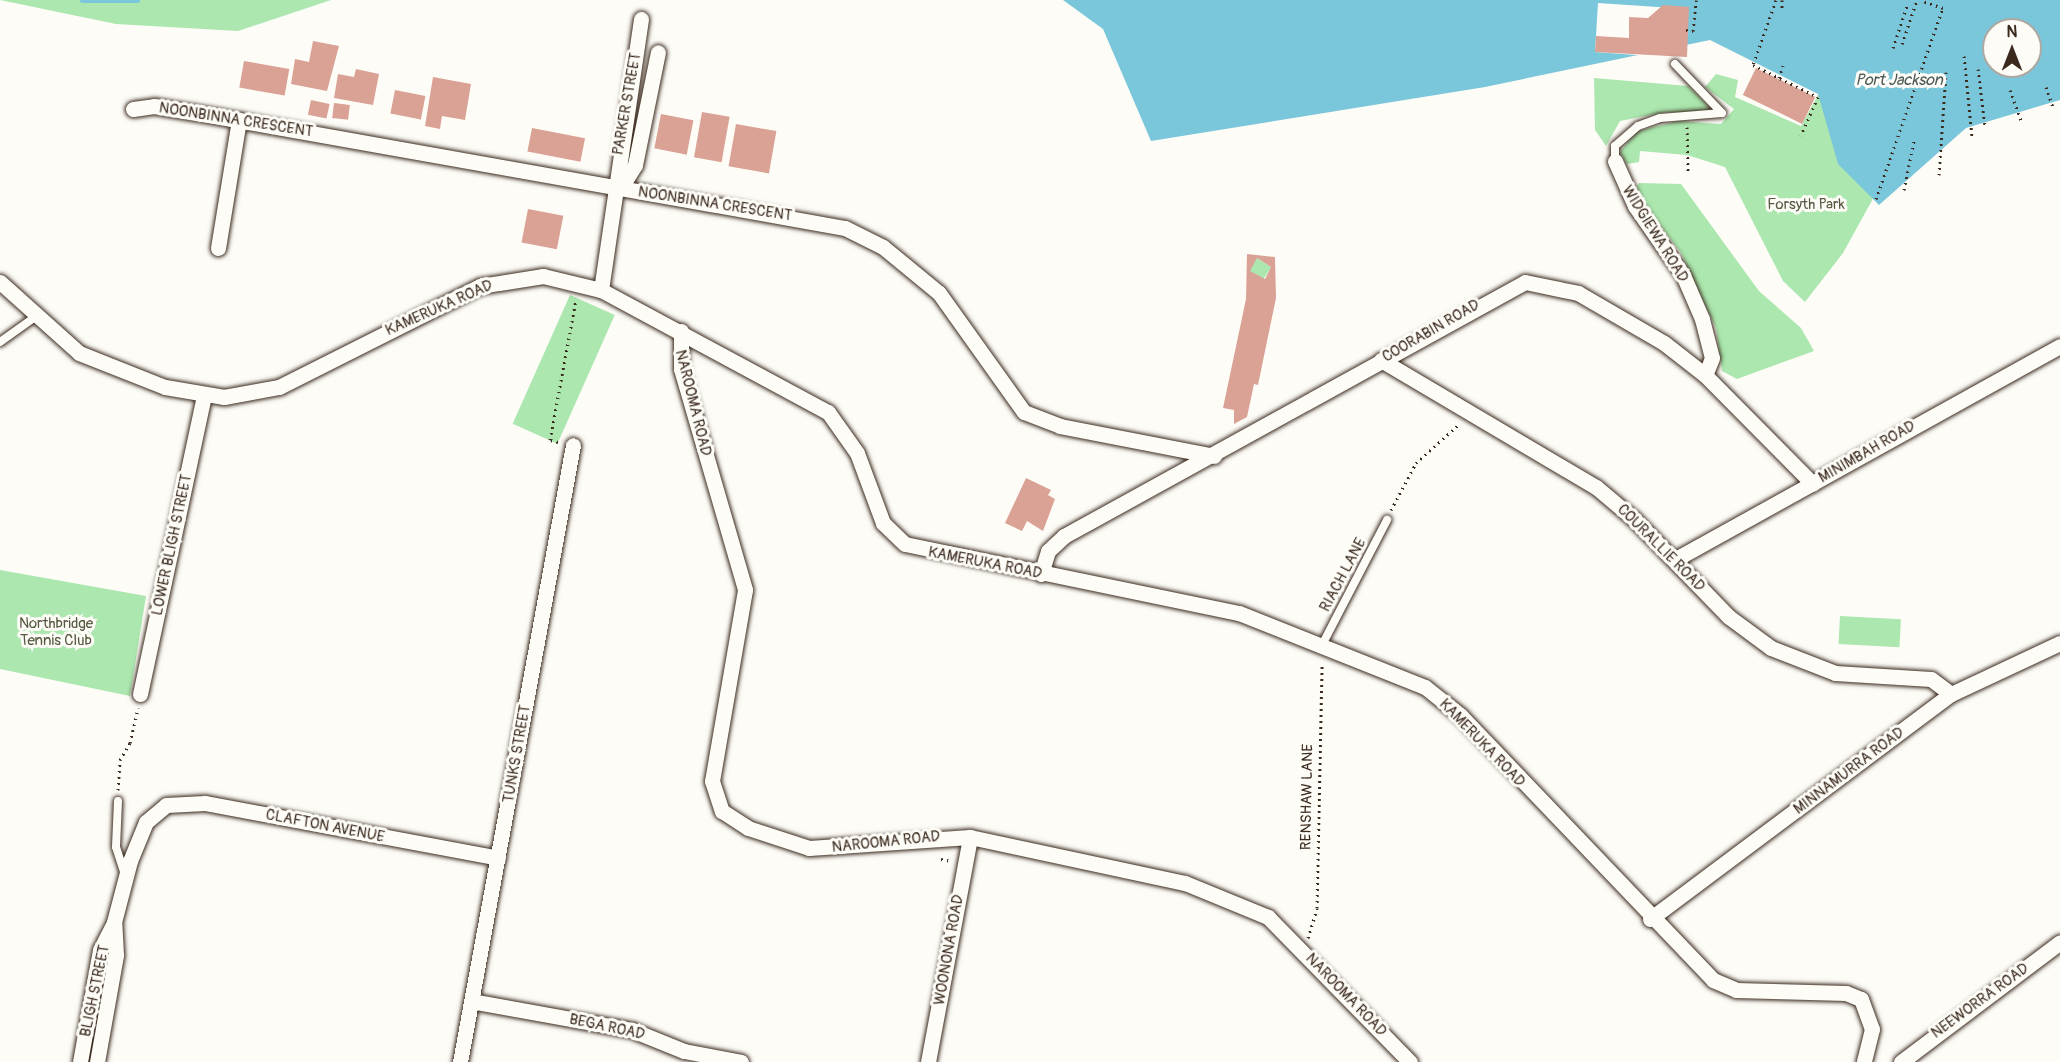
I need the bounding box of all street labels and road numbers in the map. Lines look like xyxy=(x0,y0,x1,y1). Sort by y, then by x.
street label: PARKER STREET xyxy=(609,51,645,157)
street label: NOONBINNA CRESCENT xyxy=(158,99,314,141)
street label: WIDGIEWA ROAD xyxy=(1618,182,1692,286)
street label: NOONBINNA CRESCENT xyxy=(637,183,793,225)
street label: KAMERUKA ROAD xyxy=(383,276,495,340)
street label: COORABIN ROAD xyxy=(1379,296,1483,366)
street label: NAROOMA ROAD xyxy=(671,348,715,458)
street label: MINIMBAH ROAD xyxy=(1816,417,1918,487)
street label: LOWER BLIGH STREET xyxy=(148,473,196,617)
street label: COURALLIE ROAD xyxy=(1614,501,1708,595)
street label: RIACH LANE xyxy=(1316,535,1370,615)
street label: KAMERUKA ROAD xyxy=(927,543,1043,583)
street label: KAMERUKA ROAD xyxy=(1435,695,1529,791)
street label: TUNKS STREET xyxy=(500,704,534,804)
street label: MINNAMURRA ROAD xyxy=(1790,724,1908,818)
street label: RENSHAW LANE xyxy=(1297,744,1317,850)
street label: CLAFTON AVENUE xyxy=(264,806,386,846)
street label: NAROOMA ROAD xyxy=(831,827,941,857)
street label: WOONONA ROAD xyxy=(930,893,968,1007)
street label: BLIGH STREET xyxy=(77,944,113,1038)
street label: NAROOMA ROAD xyxy=(1302,950,1390,1040)
street label: NEEWORRA ROAD xyxy=(1928,960,2032,1042)
street label: BEGA ROAD xyxy=(568,1010,646,1044)

